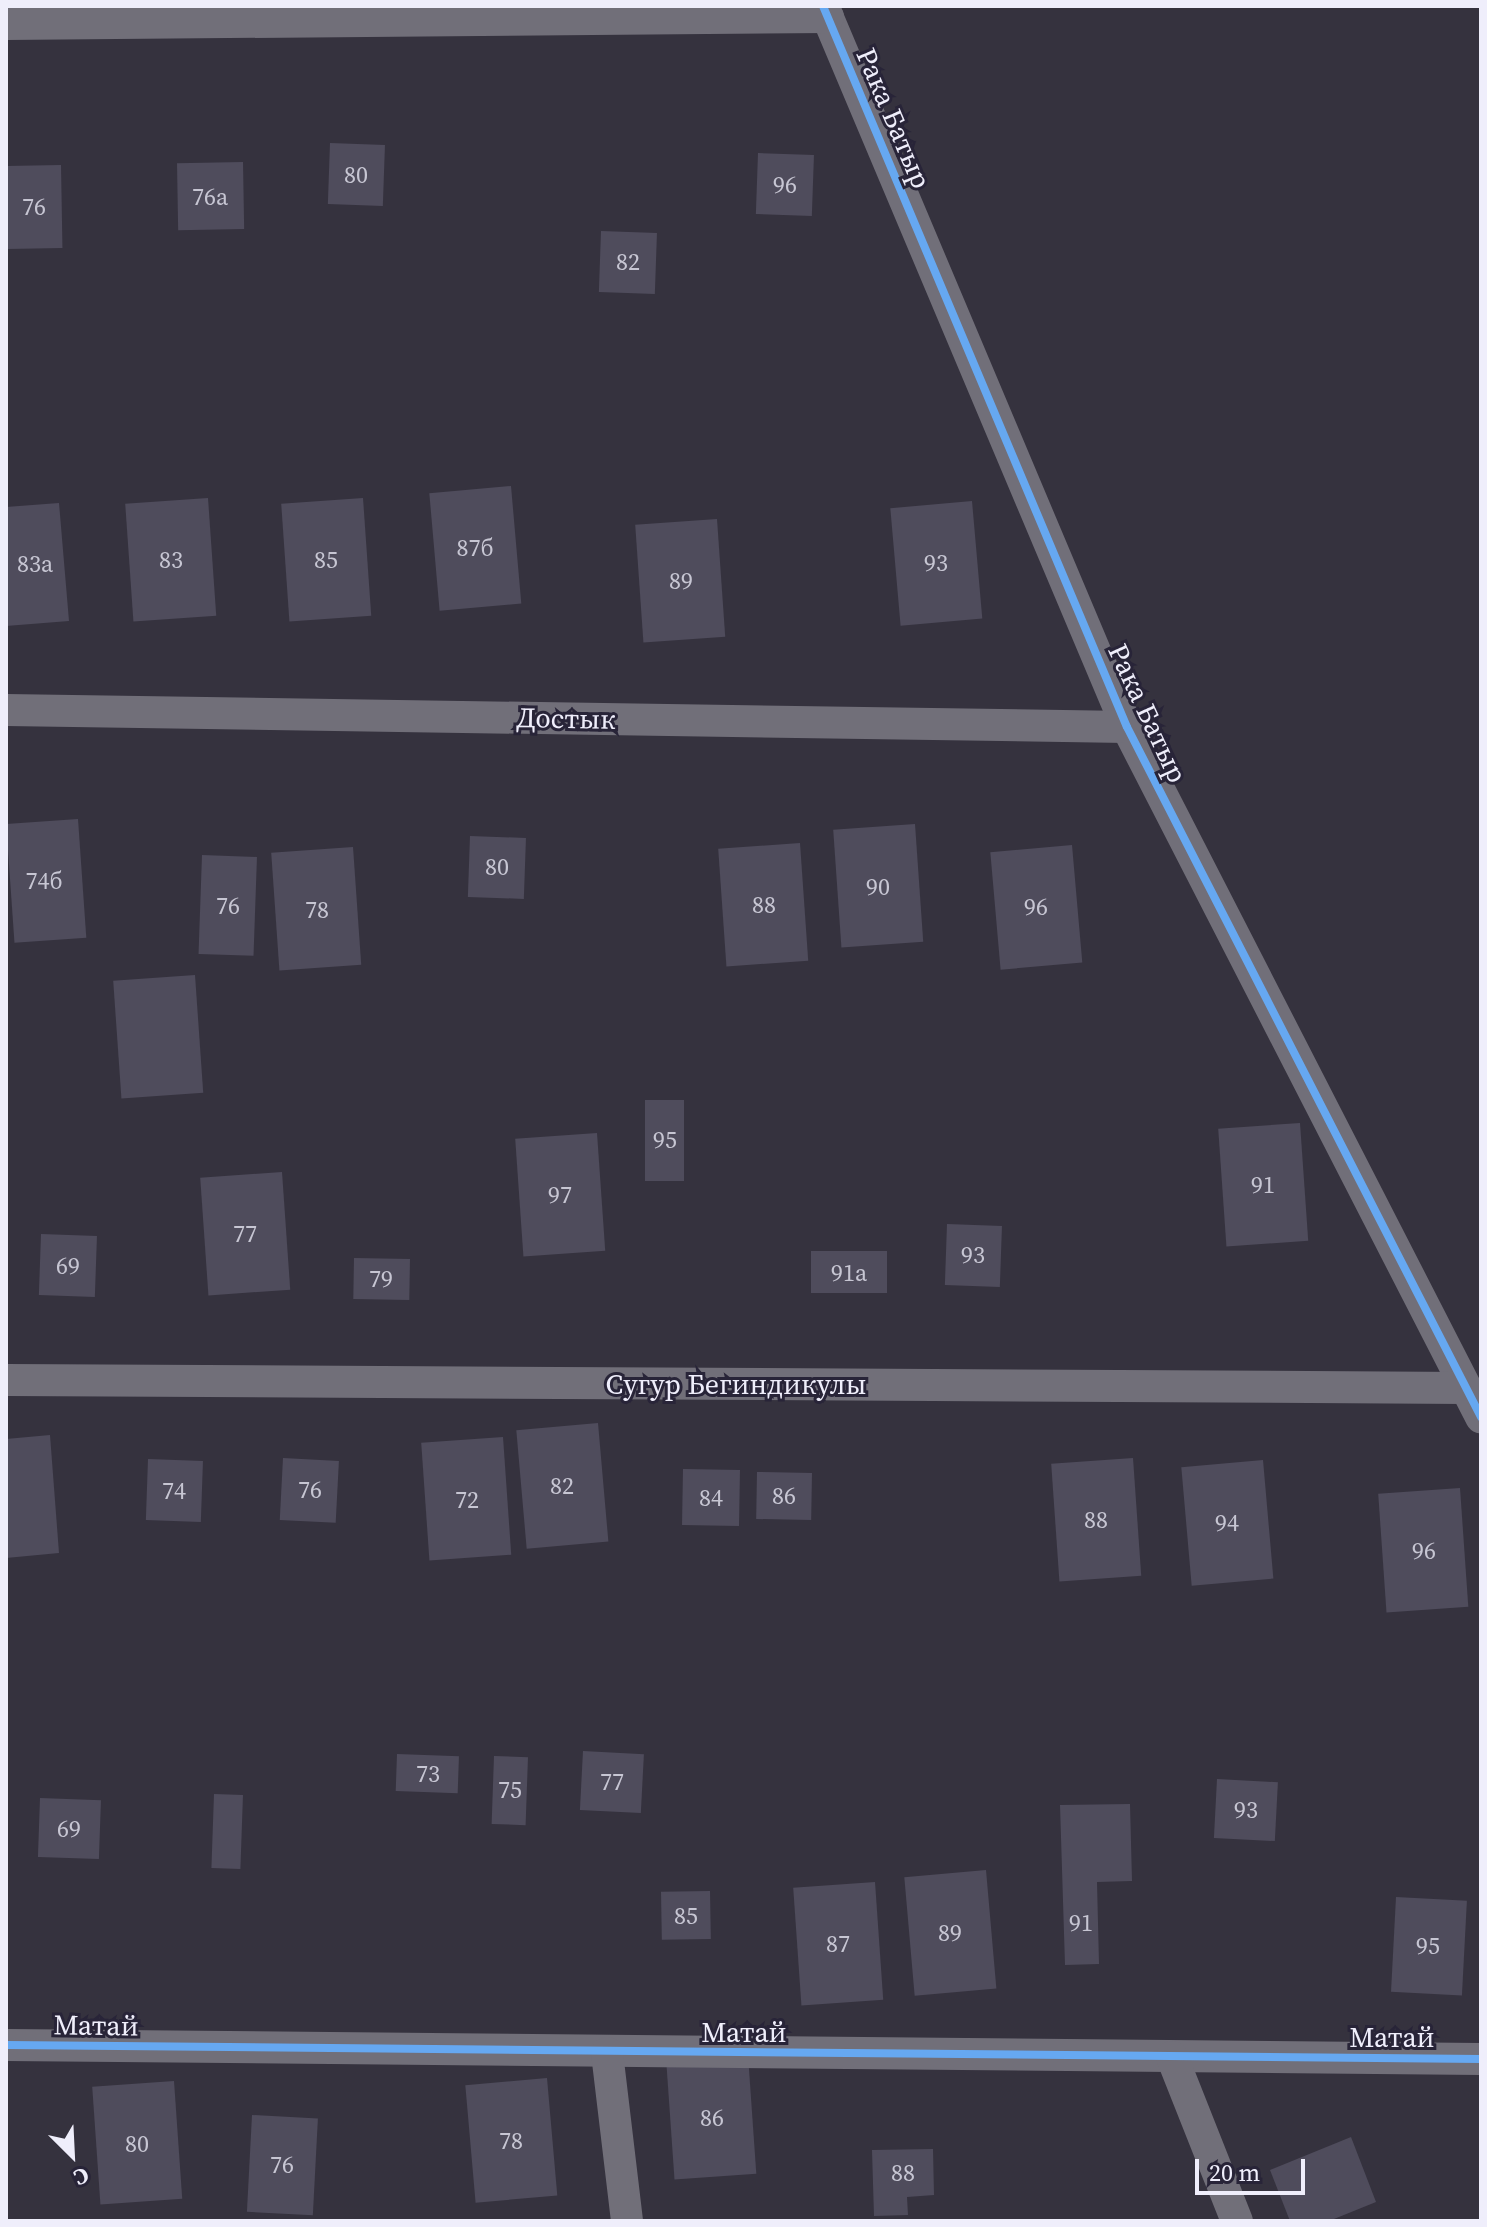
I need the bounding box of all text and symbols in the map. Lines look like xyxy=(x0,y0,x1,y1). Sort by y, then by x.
street label: Рака Батыр xyxy=(849,43,939,193)
house number: 80 xyxy=(344,161,368,189)
house number: 96 xyxy=(773,171,797,199)
house number: 76а xyxy=(192,183,228,211)
house number: 76 xyxy=(22,193,46,221)
house number: 82 xyxy=(616,248,640,276)
house number: 87б xyxy=(456,534,494,562)
house number: 83 xyxy=(159,546,183,574)
house number: 85 xyxy=(314,546,338,574)
house number: 93 xyxy=(924,549,948,577)
house number: 83а xyxy=(17,550,53,578)
house number: 89 xyxy=(669,567,693,595)
street label: Рака Батыр xyxy=(1101,638,1195,788)
street label: Достык xyxy=(516,700,616,736)
house number: 80 xyxy=(485,853,509,881)
house number: 74б xyxy=(25,867,63,895)
house number: 90 xyxy=(866,873,890,901)
house number: 88 xyxy=(752,891,776,919)
house number: 76 xyxy=(216,892,240,920)
house number: 96 xyxy=(1024,893,1048,921)
house number: 78 xyxy=(305,896,329,924)
house number: 95 xyxy=(653,1126,677,1154)
house number: 91 xyxy=(1251,1171,1275,1199)
house number: 97 xyxy=(548,1181,572,1209)
house number: 77 xyxy=(233,1220,257,1248)
house number: 93 xyxy=(961,1241,985,1269)
house number: 69 xyxy=(56,1252,80,1280)
house number: 91а xyxy=(831,1259,867,1287)
house number: 79 xyxy=(369,1265,393,1293)
street label: Сугур Бегиндикулы xyxy=(605,1367,867,1401)
house number: 82 xyxy=(550,1472,574,1500)
house number: 76 xyxy=(298,1476,322,1504)
house number: 74 xyxy=(162,1477,186,1505)
house number: 86 xyxy=(772,1482,796,1510)
house number: 84 xyxy=(699,1484,723,1512)
house number: 72 xyxy=(455,1486,479,1514)
house number: 88 xyxy=(1084,1506,1108,1534)
house number: 94 xyxy=(1215,1509,1239,1537)
house number: 96 xyxy=(1412,1537,1436,1565)
house number: 73 xyxy=(416,1760,440,1788)
house number: 77 xyxy=(600,1768,624,1796)
house number: 75 xyxy=(498,1776,522,1804)
house number: 93 xyxy=(1234,1796,1258,1824)
house number: 69 xyxy=(57,1815,81,1843)
house number: 85 xyxy=(674,1902,698,1930)
house number: 91 xyxy=(1069,1909,1093,1937)
house number: 89 xyxy=(938,1919,962,1947)
house number: 87 xyxy=(826,1930,850,1958)
house number: 95 xyxy=(1416,1932,1440,1960)
street label: Матай xyxy=(53,2007,139,2043)
street label: Матай xyxy=(701,2015,787,2049)
street label: Матай xyxy=(1349,2020,1435,2054)
house number: 86 xyxy=(700,2104,724,2132)
north arrow xyxy=(32,2115,112,2195)
house number: 78 xyxy=(499,2127,523,2155)
house number: 80 xyxy=(125,2130,149,2158)
scale bar xyxy=(1199,2143,1309,2193)
house number: 76 xyxy=(270,2151,294,2179)
text: 20 m xyxy=(1209,2156,1260,2189)
house number: 88 xyxy=(891,2159,915,2187)
text: С xyxy=(69,2160,94,2193)

